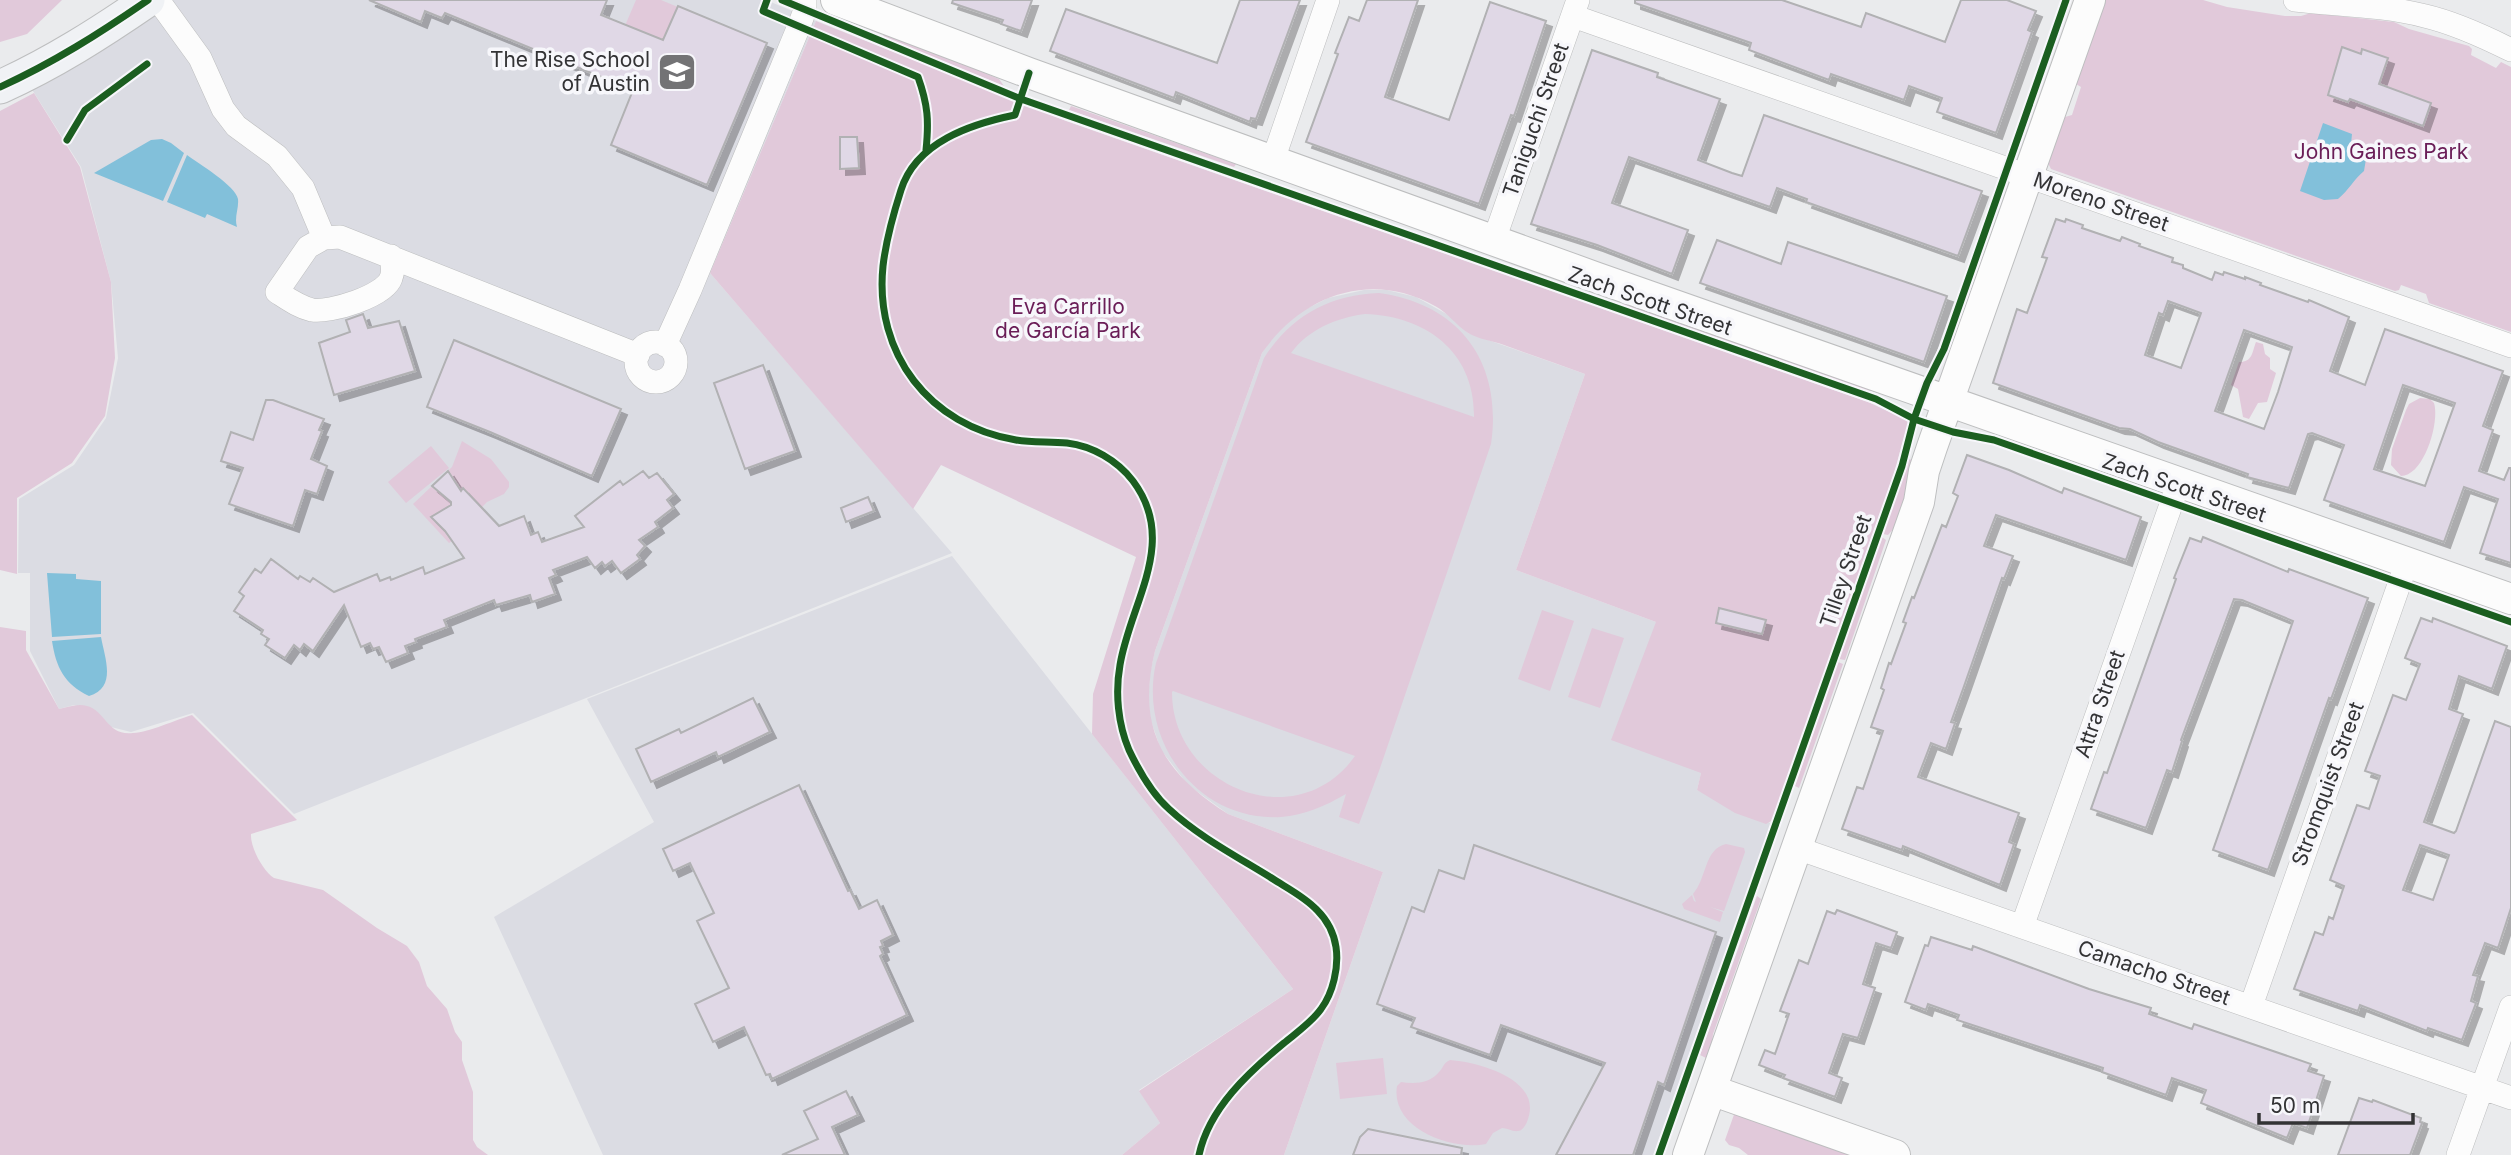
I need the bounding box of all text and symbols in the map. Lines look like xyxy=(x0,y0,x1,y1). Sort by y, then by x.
street label: Taniguchi Street xyxy=(1497,39,1574,200)
place label: The Rise School of Austin xyxy=(490,47,650,96)
school or university icon: The Rise School of Austin xyxy=(656,51,698,93)
park label: John Gaines Park xyxy=(2294,139,2469,164)
street label: Moreno Street xyxy=(2030,167,2172,236)
street label: Zach Scott Street xyxy=(1565,261,1736,340)
park label: Eva Carrillo de García Park xyxy=(995,294,1141,343)
street label: Zach Scott Street xyxy=(2099,448,2270,527)
street label: Tilley Street xyxy=(1815,511,1877,631)
street label: Attra Street xyxy=(2069,647,2130,761)
street label: Stromquist Street xyxy=(2286,698,2369,869)
street label: Camacho Street xyxy=(2075,935,2234,1010)
scale bar xyxy=(2259,1082,2413,1126)
text: 50 m xyxy=(2270,1093,2320,1118)

